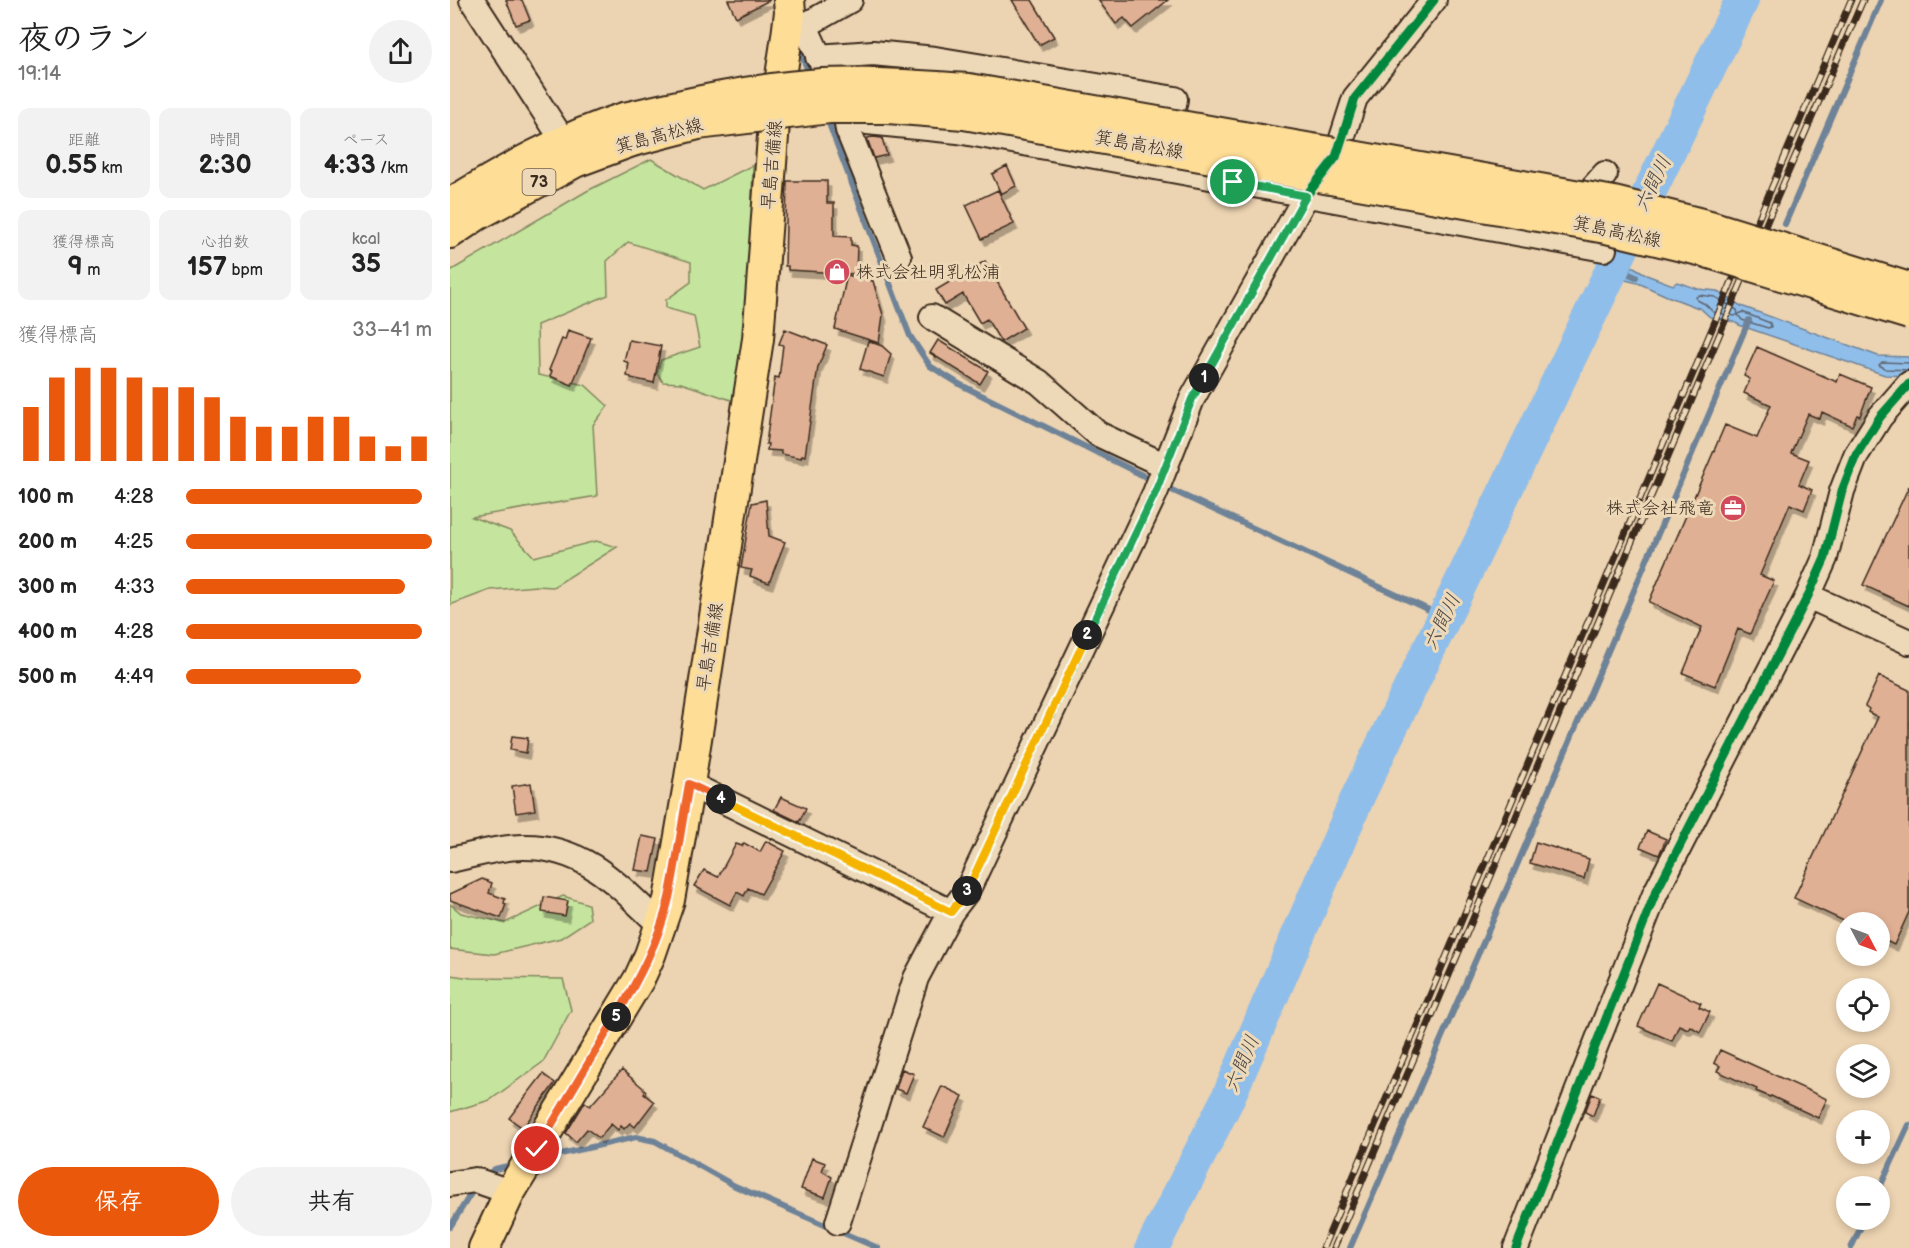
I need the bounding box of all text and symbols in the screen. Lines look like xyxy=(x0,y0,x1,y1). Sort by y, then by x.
text: 夜のラン xyxy=(18,19,150,59)
button: share xyxy=(369,20,432,83)
text: 19:14 xyxy=(18,62,61,86)
street label: 箕島高松線 xyxy=(613,114,705,158)
street label: 早島吉備線 xyxy=(758,119,786,211)
street label: 箕島高松線 xyxy=(1093,127,1185,163)
text: 距離 xyxy=(68,131,100,150)
text: 時間 xyxy=(209,131,241,150)
text: ペース xyxy=(342,131,390,150)
text: 0.55 xyxy=(45,150,97,181)
text: 2:30 xyxy=(198,150,252,181)
text: 4:33 xyxy=(324,150,376,181)
water label: 六間川 xyxy=(1629,152,1677,216)
pin xyxy=(1207,156,1258,207)
text: km xyxy=(97,159,123,178)
text: /km xyxy=(376,159,408,178)
icon: arrive xyxy=(1216,165,1249,198)
road number: 73 xyxy=(522,169,556,195)
street label: 箕島高松線 xyxy=(1571,212,1663,252)
text: kcal xyxy=(352,230,380,249)
text: 獲得標高 xyxy=(52,233,116,252)
text: 心拍数 xyxy=(201,233,249,252)
text: 35 xyxy=(351,249,381,280)
text: 9 xyxy=(68,252,83,283)
text: 157 xyxy=(187,252,227,283)
shop icon: 株式会社明乳松浦 xyxy=(822,257,852,287)
text: m xyxy=(83,261,100,280)
text: bpm xyxy=(227,261,263,280)
place label: 株式会社明乳松浦 xyxy=(856,262,1000,283)
text: 33–41 m xyxy=(352,318,432,342)
text: 獲得標高 xyxy=(18,323,98,347)
pin: 1 xyxy=(1189,363,1219,393)
text: 1 xyxy=(1201,368,1207,387)
text: 100 m xyxy=(18,485,74,509)
text: 4:28 xyxy=(114,485,154,509)
office icon: 株式会社飛竜 xyxy=(1718,493,1748,523)
place label: 株式会社飛竜 xyxy=(1606,498,1714,519)
text: 200 m xyxy=(18,530,77,554)
text: 4:25 xyxy=(114,530,154,554)
text: 300 m xyxy=(18,575,77,599)
text: 4:33 xyxy=(114,575,155,599)
water label: 六間川 xyxy=(1418,590,1466,654)
street label: 早島吉備線 xyxy=(693,601,727,693)
text: 400 m xyxy=(18,620,77,644)
text: 4:28 xyxy=(114,620,154,644)
pin: 2 xyxy=(1072,620,1102,650)
text: 2 xyxy=(1082,625,1092,644)
text: 500 m xyxy=(18,665,77,689)
text: 4:49 xyxy=(114,665,154,689)
pin: 4 xyxy=(706,784,736,814)
text: 4 xyxy=(716,789,726,808)
pin: 3 xyxy=(952,876,982,906)
text: 3 xyxy=(962,881,972,900)
north arrow xyxy=(1836,912,1890,966)
map controls xyxy=(1836,912,1890,1230)
button: locate xyxy=(1836,978,1890,1032)
pin: 5 xyxy=(601,1002,631,1032)
text: 5 xyxy=(611,1007,621,1026)
water label: 六間川 xyxy=(1219,1032,1265,1096)
button: layers xyxy=(1836,1044,1890,1098)
button: + xyxy=(1836,1110,1890,1164)
pin xyxy=(511,1123,562,1174)
icon: check xyxy=(520,1132,553,1165)
button: 保存 xyxy=(18,1167,219,1236)
button: 共有 xyxy=(231,1167,432,1236)
button: − xyxy=(1836,1176,1890,1230)

